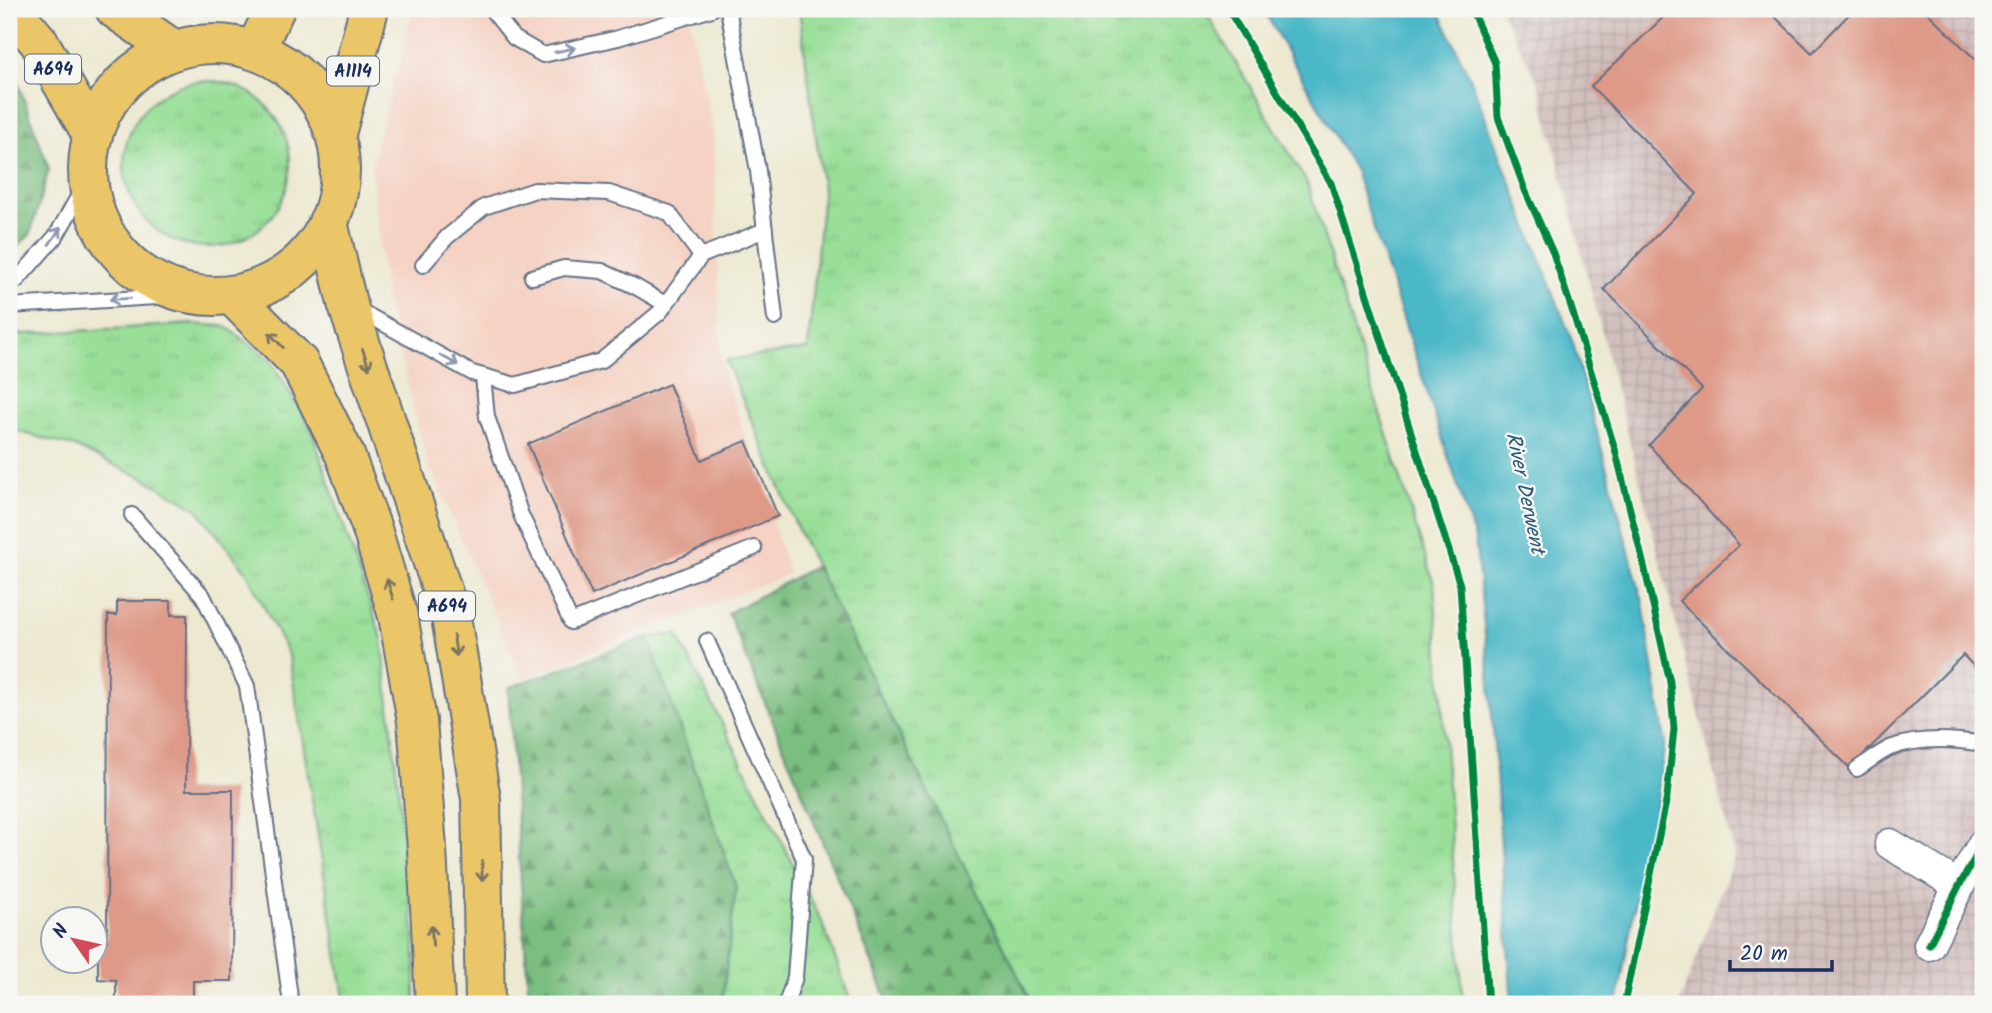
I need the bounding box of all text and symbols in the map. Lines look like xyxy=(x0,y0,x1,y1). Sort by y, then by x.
one-way arrow xyxy=(553,42,576,56)
road number: A694 xyxy=(25,55,81,84)
road number: A1114 xyxy=(327,56,379,86)
one-way arrow xyxy=(48,227,62,246)
one-way arrow xyxy=(109,293,132,306)
one-way arrow xyxy=(268,332,285,349)
one-way arrow xyxy=(361,347,373,369)
one-way arrow xyxy=(439,353,459,367)
water label: River Derwent xyxy=(1496,429,1554,560)
one-way arrow xyxy=(383,579,396,601)
road number: A694 xyxy=(419,592,475,620)
one-way arrow xyxy=(449,634,462,656)
one-way arrow xyxy=(475,859,489,882)
north arrow xyxy=(38,904,108,974)
text: N xyxy=(46,918,77,945)
one-way arrow xyxy=(425,925,438,948)
scale bar xyxy=(1730,929,1831,973)
text: 20 m xyxy=(1740,938,1788,971)

